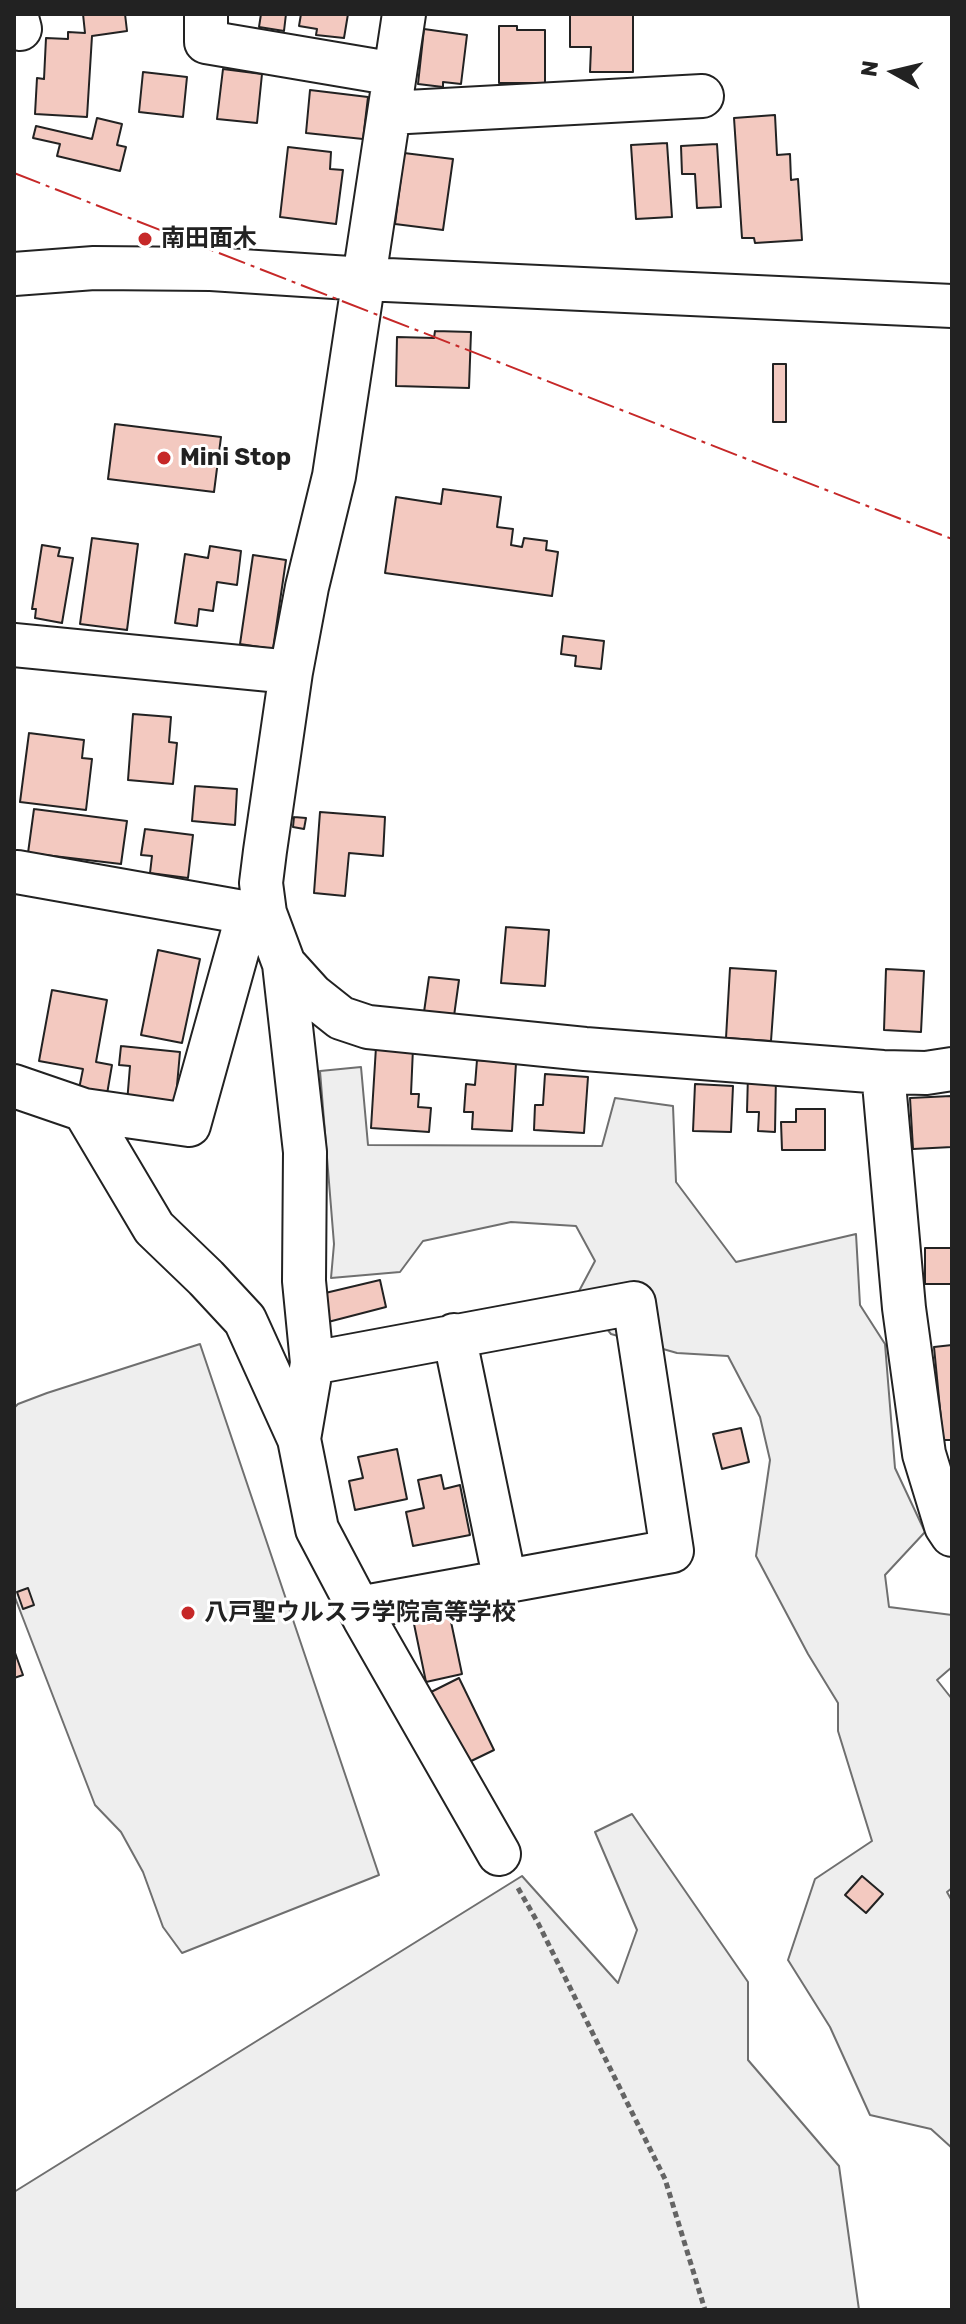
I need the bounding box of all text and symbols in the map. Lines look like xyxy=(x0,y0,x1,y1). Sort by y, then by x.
north arrow xyxy=(854,32,934,112)
text: N xyxy=(855,59,884,78)
place label: 南田面木 xyxy=(161,225,257,253)
marker: 南田面木 xyxy=(136,230,154,248)
place label: Mini Stop xyxy=(180,444,291,472)
marker: Mini Stop xyxy=(155,449,173,467)
place label: 八戸聖ウルスラ学院高等学校 xyxy=(204,1599,516,1627)
marker: 八戸聖ウルスラ学院高等学校 xyxy=(179,1604,197,1622)

